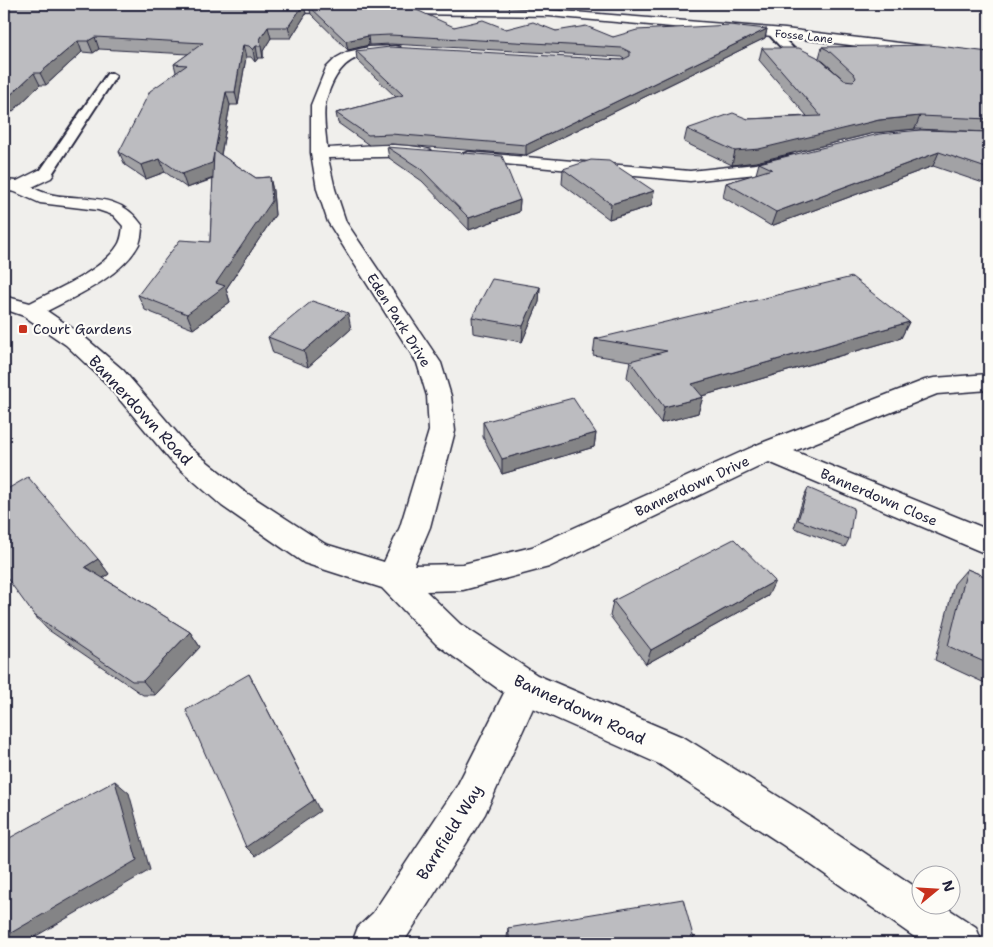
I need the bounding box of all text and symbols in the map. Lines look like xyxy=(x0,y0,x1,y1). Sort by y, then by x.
street label: Fosse Lane xyxy=(774,26,834,47)
street label: Eden Park Drive xyxy=(363,270,435,370)
place label: Court Gardens xyxy=(33,320,132,338)
marker: Court Gardens xyxy=(17,323,29,335)
street label: Bannerdown Road xyxy=(84,351,197,470)
street label: Bannerdown Drive xyxy=(632,452,752,520)
street label: Bannerdown Close xyxy=(818,464,940,530)
street label: Bannerdown Road xyxy=(511,670,649,749)
street label: Barnfield Way xyxy=(412,781,487,884)
north arrow xyxy=(910,864,960,914)
text: N xyxy=(938,878,959,894)

